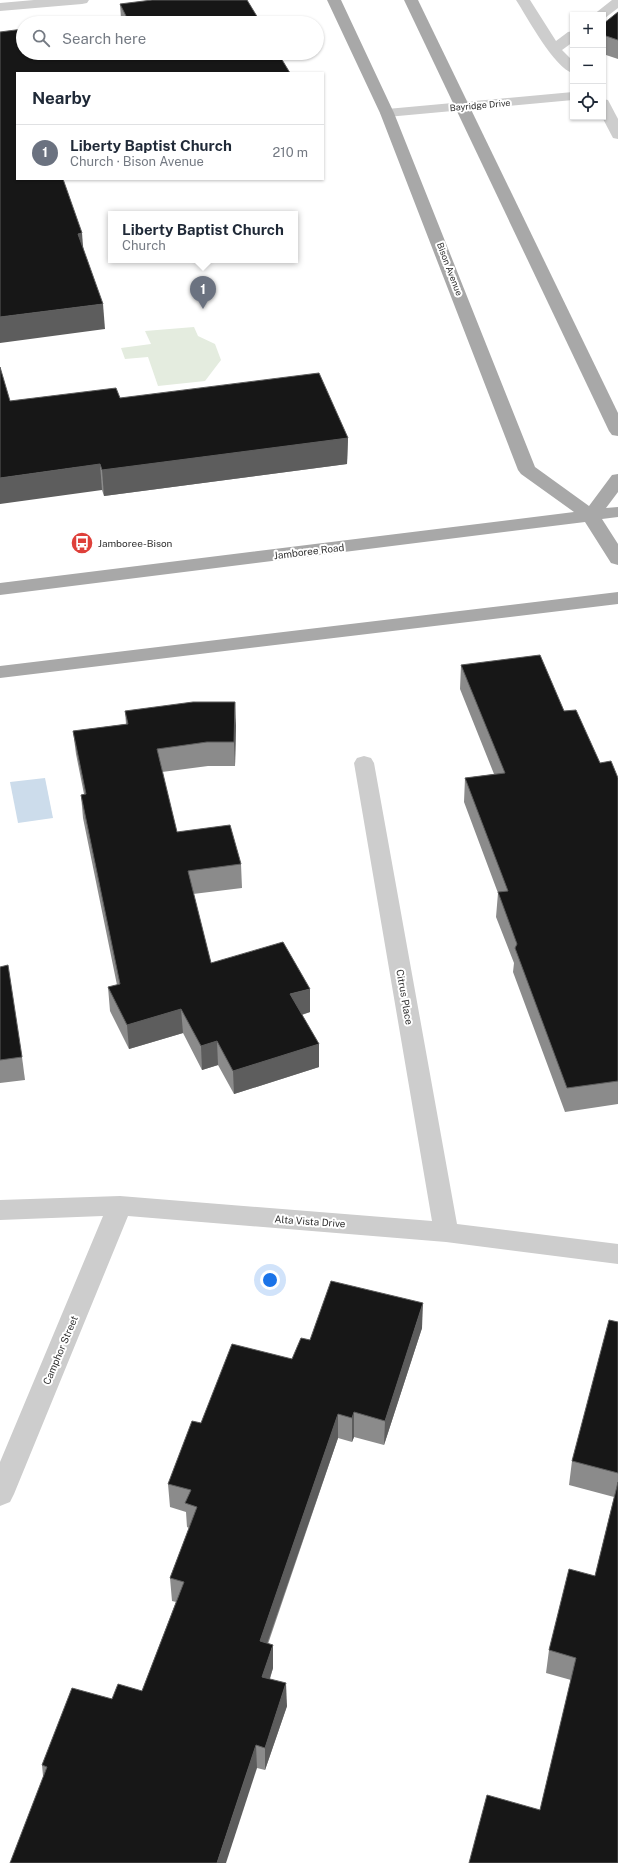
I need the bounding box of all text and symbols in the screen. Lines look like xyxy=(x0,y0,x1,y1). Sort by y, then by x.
map controls xyxy=(570,12,606,120)
button: + xyxy=(570,12,606,48)
search box xyxy=(16,16,324,60)
icon: search xyxy=(30,27,52,49)
text: Search here xyxy=(62,30,146,47)
button: − xyxy=(570,48,606,84)
button: locate xyxy=(570,84,606,120)
text: Nearby xyxy=(32,88,91,108)
street label: Bayridge Drive xyxy=(449,97,511,113)
text: Liberty Baptist Church xyxy=(70,137,232,154)
text: 1 xyxy=(42,145,48,160)
text: 210 m xyxy=(273,145,308,160)
text: Church · Bison Avenue xyxy=(70,154,204,169)
popup xyxy=(108,211,298,263)
text: Liberty Baptist Church xyxy=(122,221,284,238)
text: Church xyxy=(122,238,166,253)
street label: Bison Avenue xyxy=(435,241,465,297)
pin: 1 xyxy=(190,276,216,309)
bus stop icon: Jamboree-Bison xyxy=(69,530,95,556)
place label: Jamboree-Bison xyxy=(98,537,173,549)
street label: Jamboree Road xyxy=(273,541,345,561)
street label: Citrus Place xyxy=(394,968,416,1026)
street label: Alta Vista Drive xyxy=(274,1213,346,1229)
your location xyxy=(260,1270,280,1290)
street label: Camphor Street xyxy=(40,1314,80,1386)

